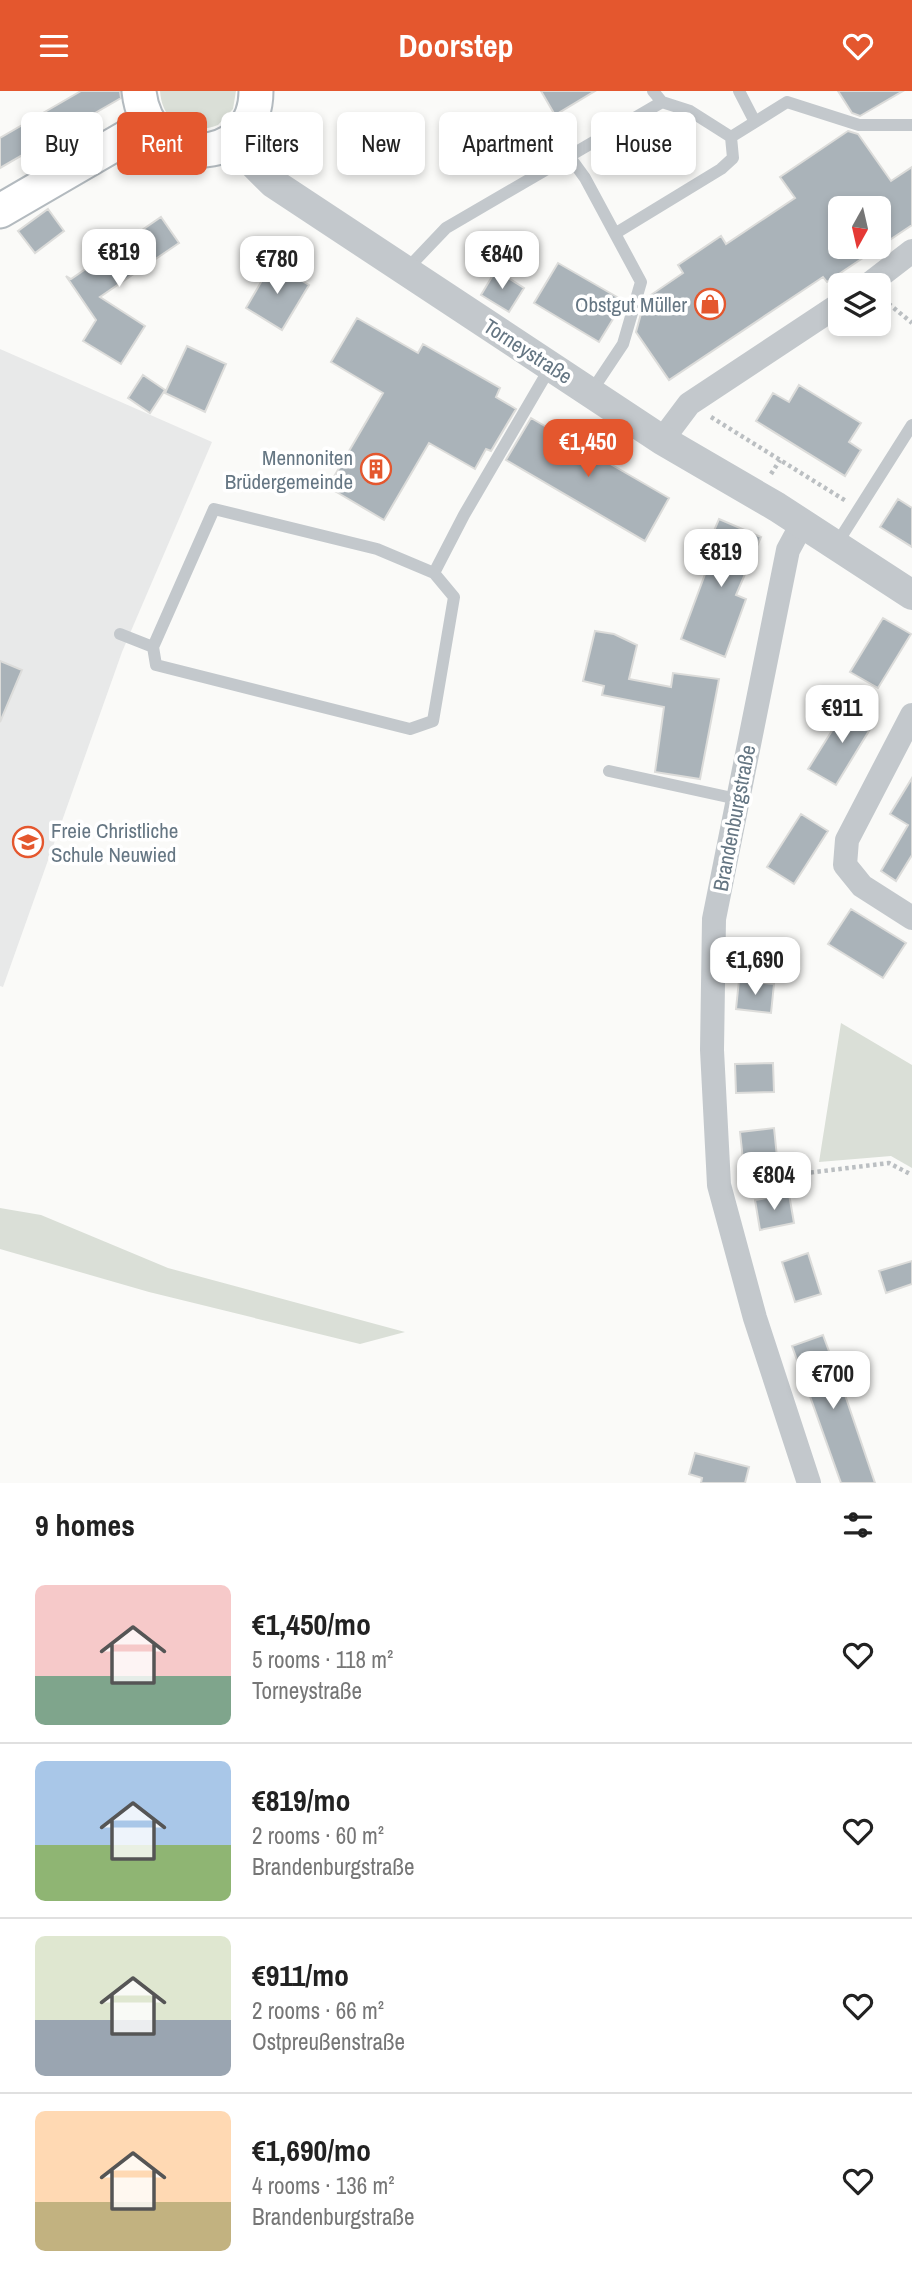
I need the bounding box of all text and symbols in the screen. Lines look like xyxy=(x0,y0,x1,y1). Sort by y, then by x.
text: Doorstep xyxy=(398,24,514,67)
icon: menu xyxy=(35,27,73,65)
icon: heart xyxy=(839,27,877,65)
chip: Buy xyxy=(21,112,103,175)
chip: Rent xyxy=(117,112,207,175)
chip: Filters xyxy=(221,112,323,175)
chip: New xyxy=(337,112,425,175)
chip: Apartment xyxy=(439,112,577,175)
chip: House xyxy=(591,112,696,175)
north arrow xyxy=(828,196,891,259)
map controls xyxy=(828,196,891,336)
pin: €819 xyxy=(78,229,160,289)
pin: €840 xyxy=(461,231,543,291)
text: €819 xyxy=(98,236,140,267)
pin: €780 xyxy=(236,237,318,296)
text: €840 xyxy=(481,238,523,269)
text: €780 xyxy=(256,243,298,274)
button: layers xyxy=(828,273,891,336)
shop icon: Obstgut Müller xyxy=(693,287,727,321)
place label: Obstgut Müller xyxy=(575,290,687,319)
street label: Torneystraße xyxy=(478,311,578,391)
pin: €1,450 xyxy=(531,419,645,479)
text: €1,450 xyxy=(559,426,617,457)
place label: Mennoniten Brüdergemeinde xyxy=(225,443,353,496)
building icon: Mennoniten Brüdergemeinde xyxy=(359,452,393,486)
pin: €819 xyxy=(680,529,762,589)
text: €819 xyxy=(700,536,742,567)
pin: €911 xyxy=(801,685,883,745)
text: €911 xyxy=(822,692,862,723)
street label: Brandenburgstraße xyxy=(706,742,762,894)
place label: Freie Christliche Schule Neuwied xyxy=(51,816,178,869)
school or university icon: Freie Christliche Schule Neuwied xyxy=(11,825,45,859)
pin: €1,690 xyxy=(698,937,812,997)
text: €1,690 xyxy=(726,944,784,975)
pin: €804 xyxy=(733,1153,815,1212)
text: €804 xyxy=(753,1159,795,1190)
pin: €700 xyxy=(792,1351,874,1411)
text: €700 xyxy=(812,1358,854,1389)
text: 9 homes xyxy=(35,1505,135,1545)
icon: filters xyxy=(839,1506,877,1544)
text: €1,450/mo xyxy=(252,1604,371,1644)
icon: home xyxy=(91,1613,175,1697)
icon: heart xyxy=(839,1636,877,1674)
text: 5 rooms · 118 m² xyxy=(252,1644,393,1675)
text: Torneystraße xyxy=(252,1675,362,1706)
text: €819/mo xyxy=(252,1780,350,1820)
icon: home xyxy=(91,1789,175,1873)
icon: heart xyxy=(839,1812,877,1850)
text: 2 rooms · 60 m² xyxy=(252,1820,384,1851)
text: Brandenburgstraße xyxy=(252,1851,415,1882)
text: €911/mo xyxy=(252,1955,349,1995)
icon: home xyxy=(91,1964,175,2048)
icon: heart xyxy=(839,1987,877,2025)
text: 2 rooms · 66 m² xyxy=(252,1995,384,2026)
text: Ostpreußenstraße xyxy=(252,2026,405,2057)
text: €1,690/mo xyxy=(252,2130,371,2170)
icon: home xyxy=(91,2139,175,2223)
icon: heart xyxy=(839,2162,877,2200)
text: 4 rooms · 136 m² xyxy=(252,2170,395,2201)
text: Brandenburgstraße xyxy=(252,2201,415,2232)

